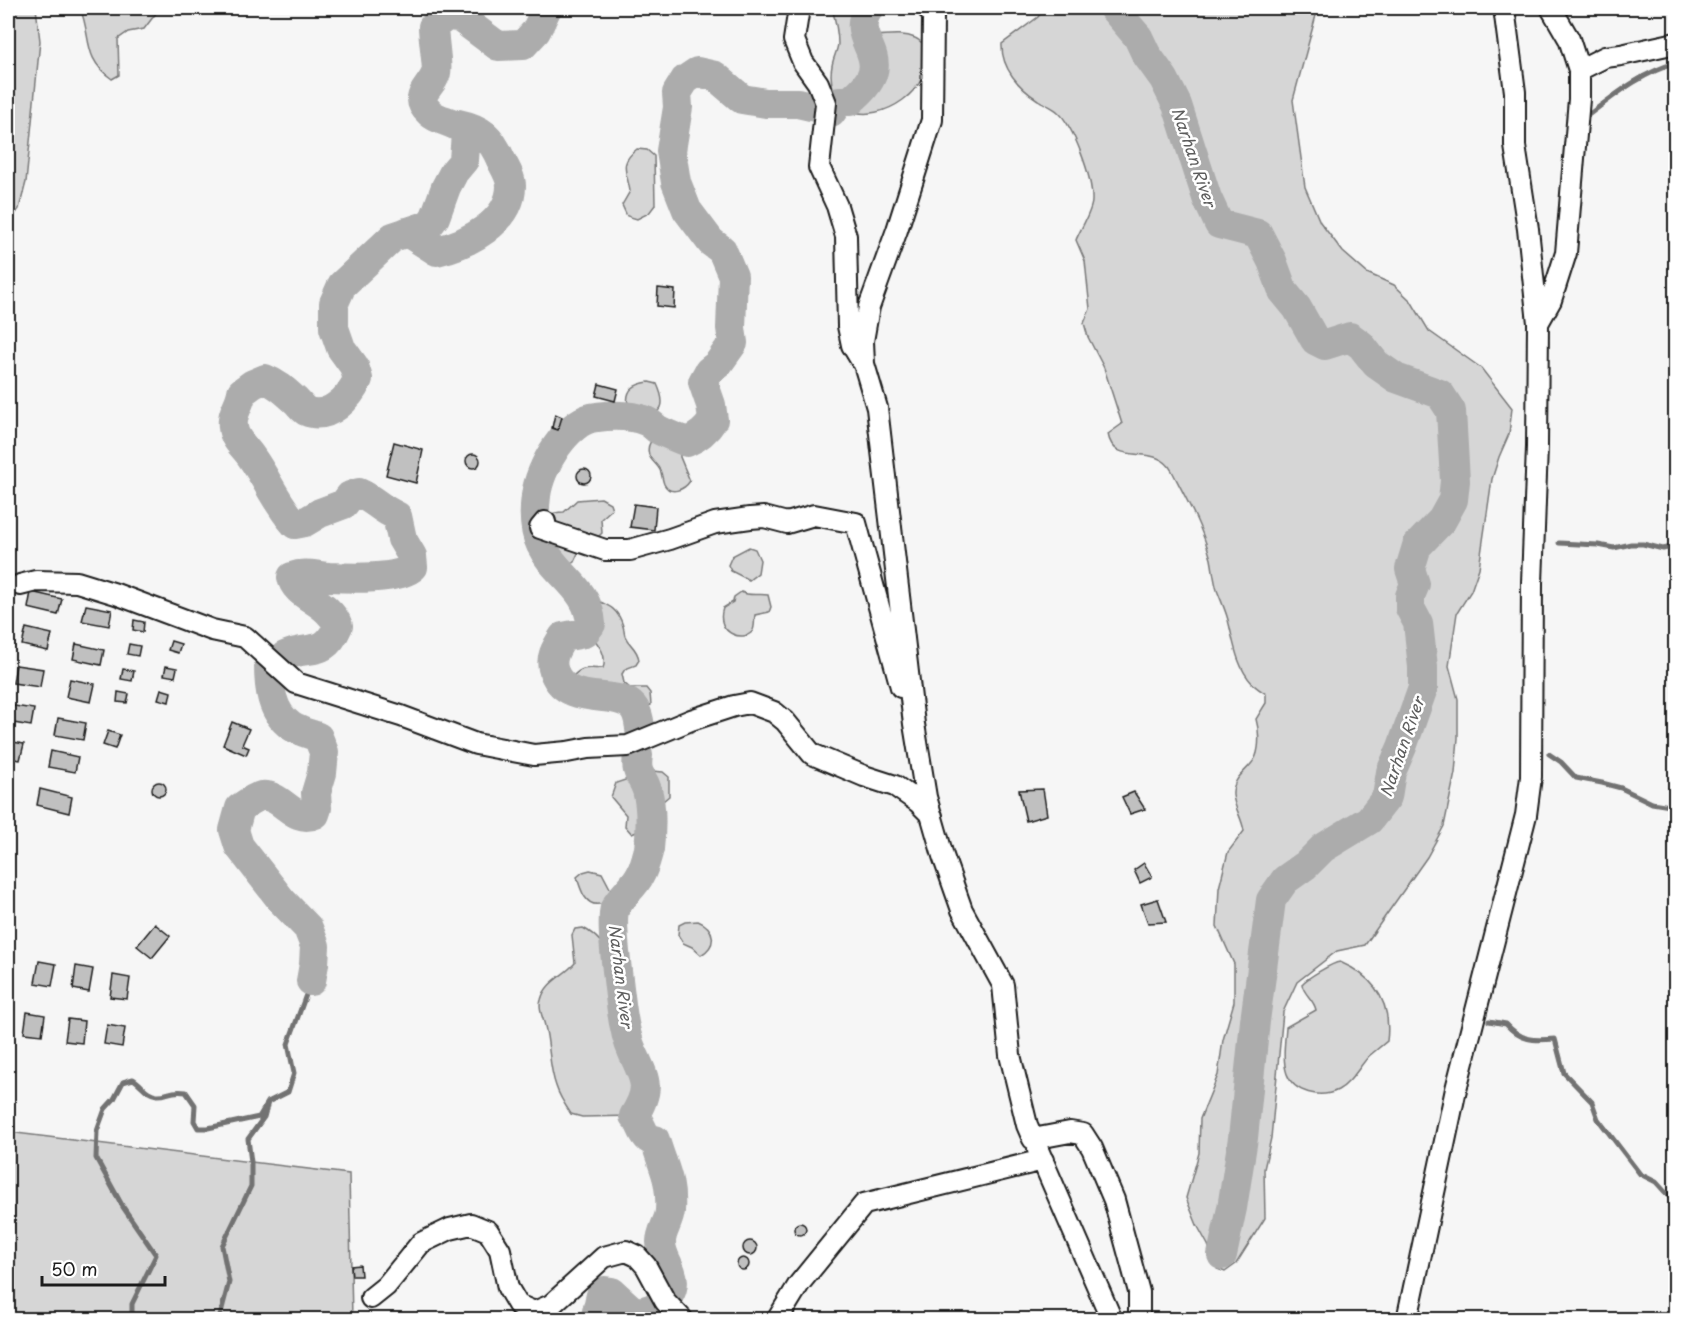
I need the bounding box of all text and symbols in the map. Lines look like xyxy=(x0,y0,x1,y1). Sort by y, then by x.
water label: Narhan River xyxy=(1167,104,1224,212)
water label: Narhan River xyxy=(1373,691,1430,800)
water label: Narhan River xyxy=(604,923,641,1031)
scale bar xyxy=(42,1249,165,1287)
text: 50 m xyxy=(51,1255,98,1282)

